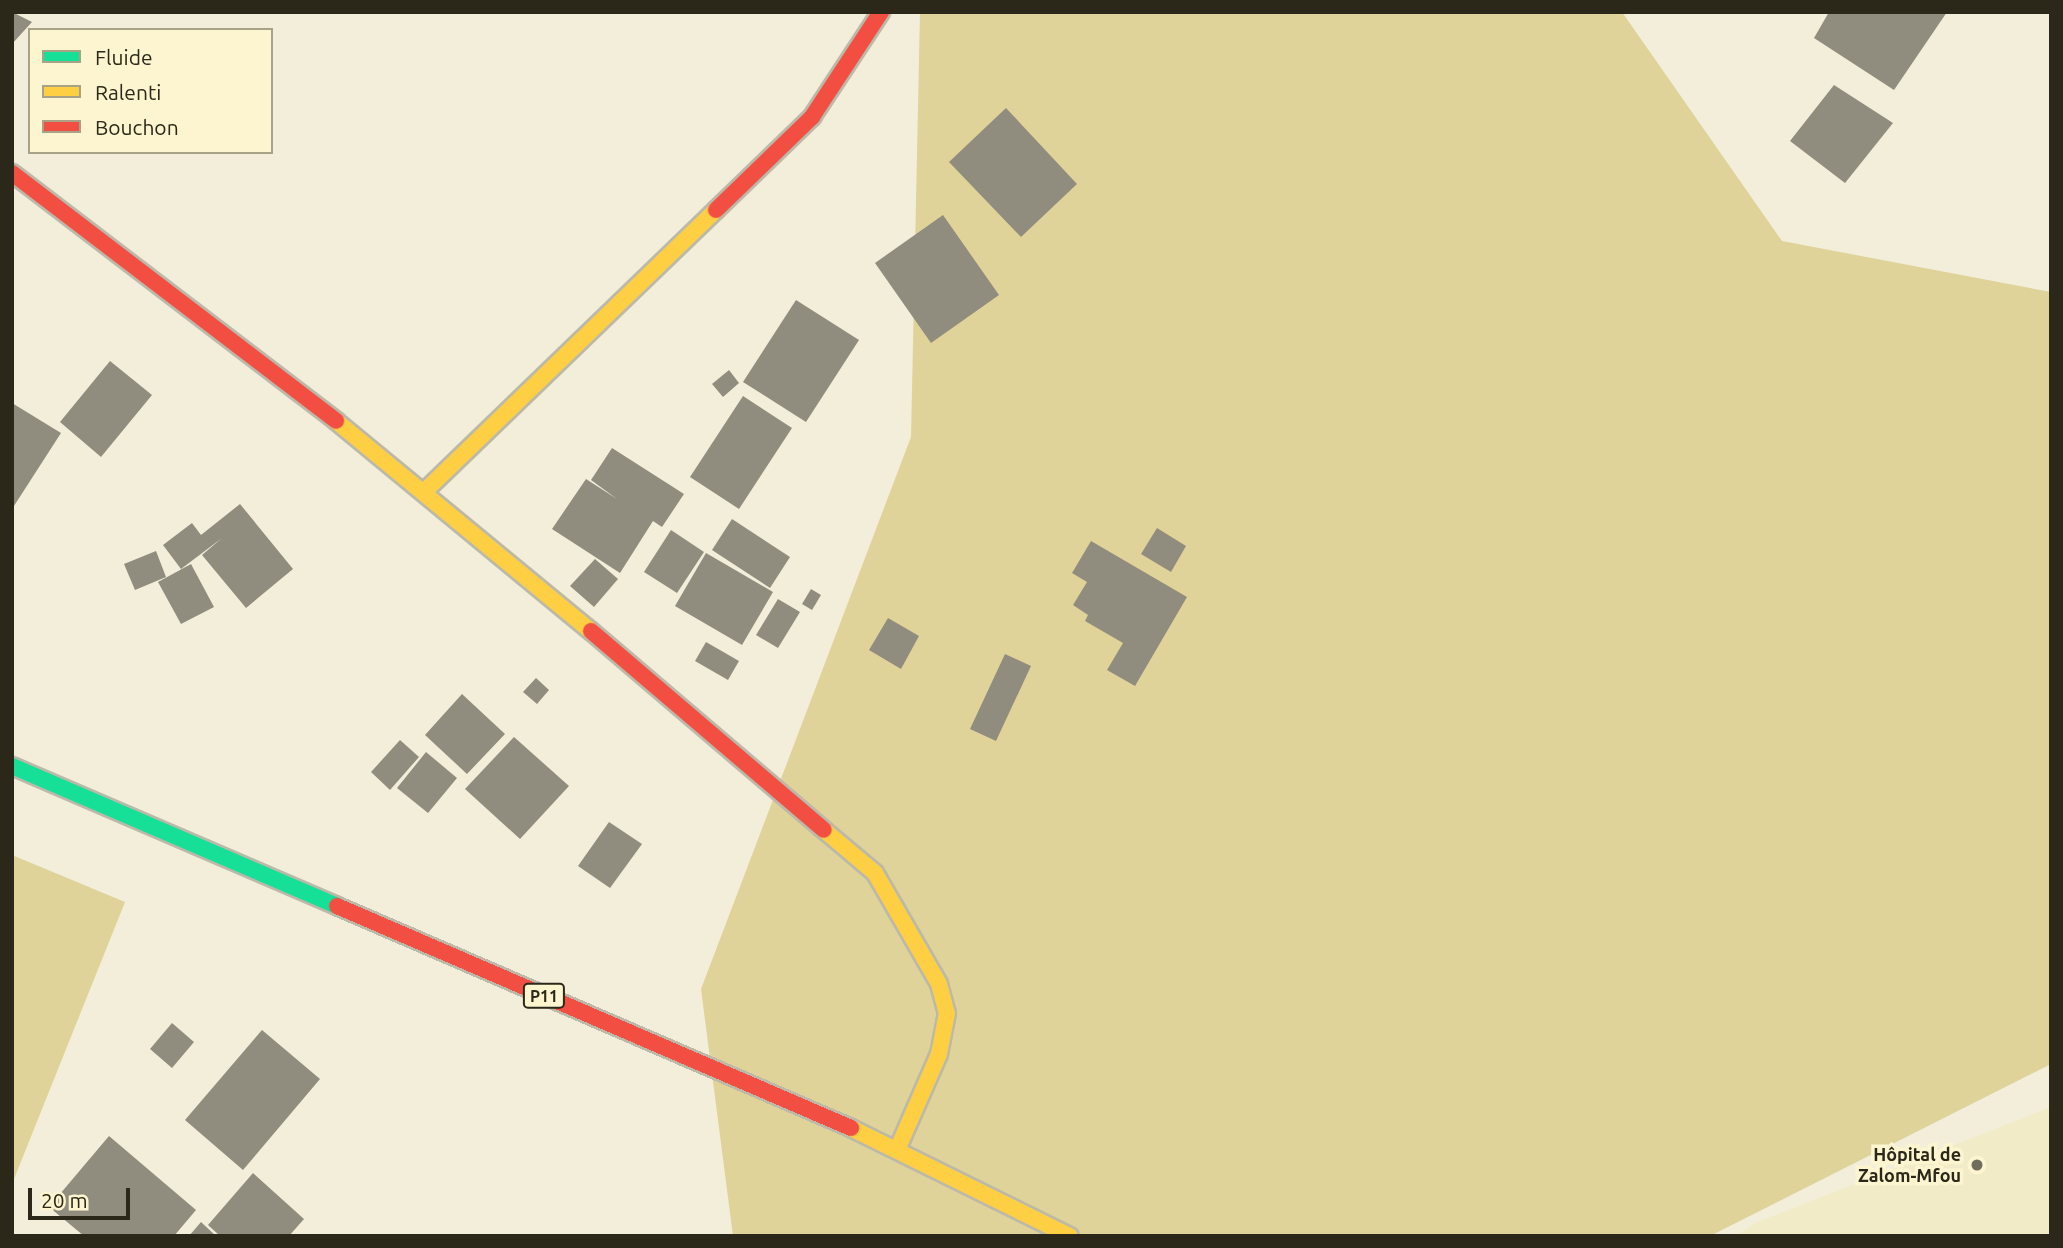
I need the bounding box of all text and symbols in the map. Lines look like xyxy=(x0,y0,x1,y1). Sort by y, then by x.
legend xyxy=(28,28,273,154)
text: Fluide xyxy=(95,45,153,69)
text: Ralenti xyxy=(95,80,161,104)
text: Bouchon xyxy=(95,115,179,139)
road number: P11 xyxy=(521,984,567,1008)
place label: Hôpital de Zalom-Mfou xyxy=(1858,1144,1961,1186)
marker: Hôpital de Zalom-Mfou xyxy=(1967,1155,1987,1175)
scale bar xyxy=(32,1174,133,1218)
text: 20 m xyxy=(41,1188,88,1212)

